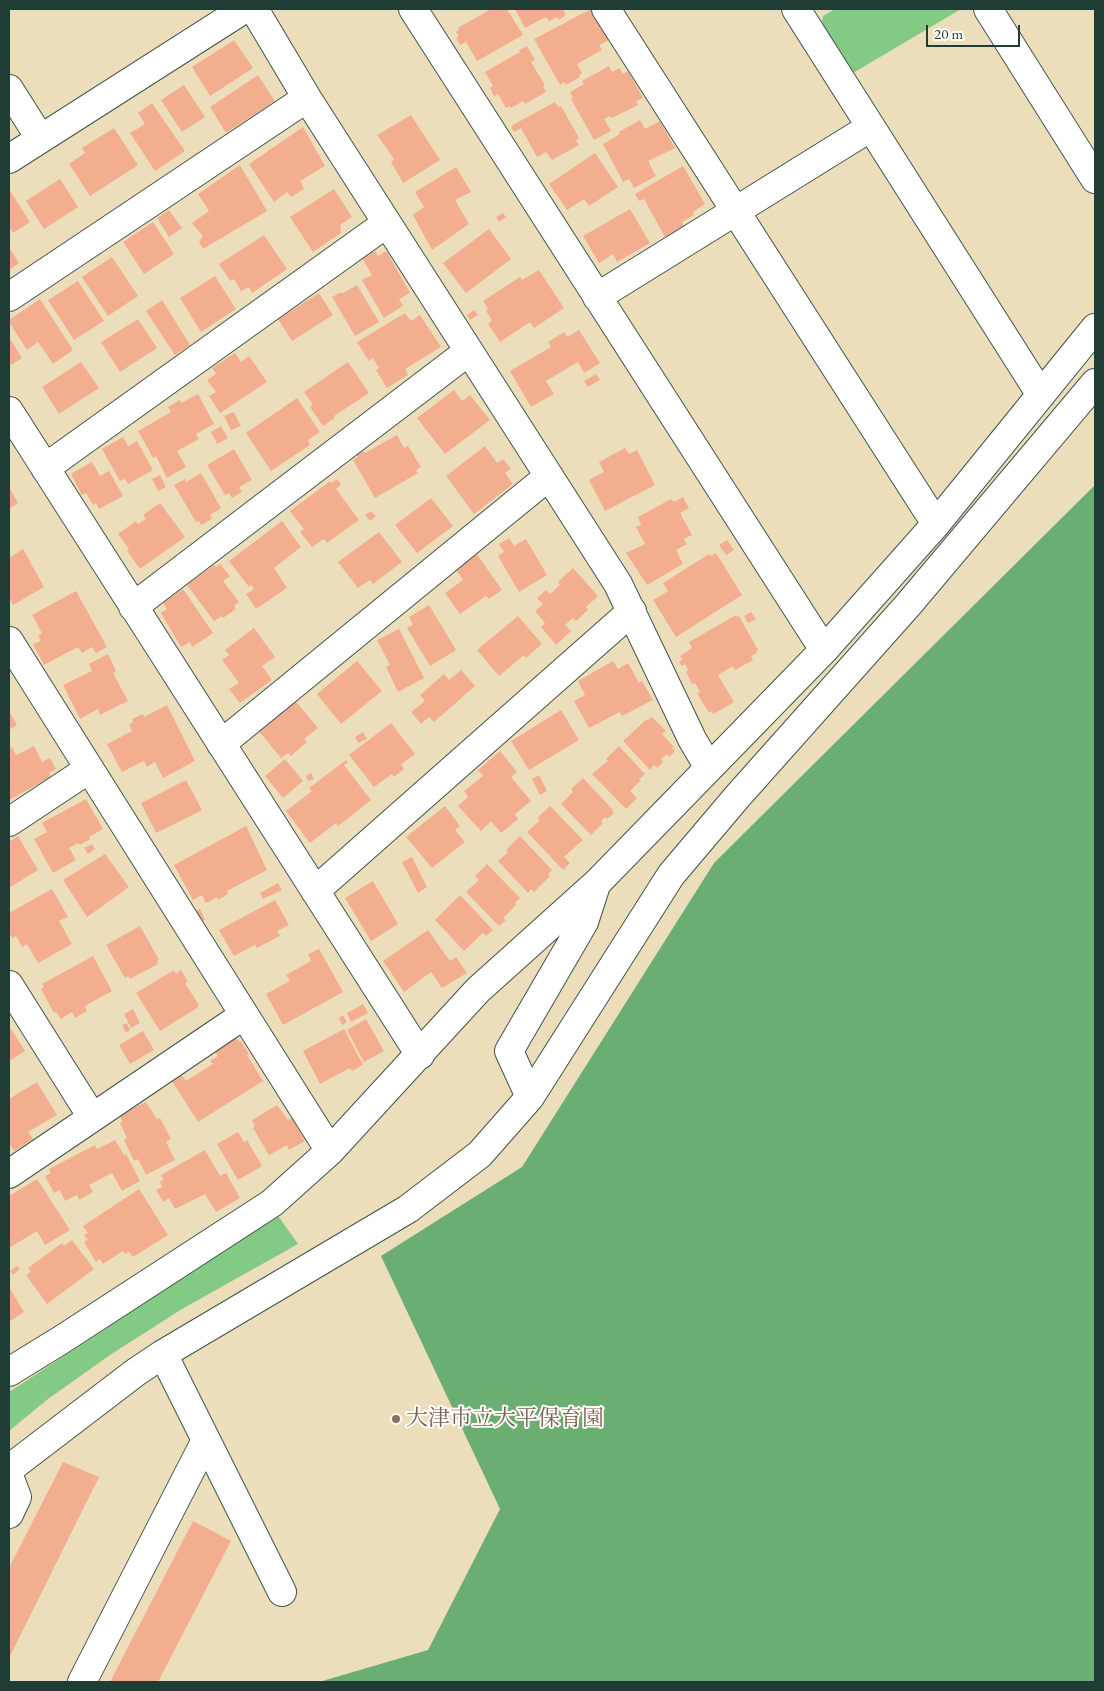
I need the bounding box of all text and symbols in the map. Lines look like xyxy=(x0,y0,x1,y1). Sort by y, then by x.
scale bar xyxy=(929,15,1023,47)
text: 20 m xyxy=(934,24,963,43)
place label: 大津市立大平保育園 xyxy=(406,1406,604,1432)
marker: 大津市立大平保育園 xyxy=(390,1413,402,1425)

